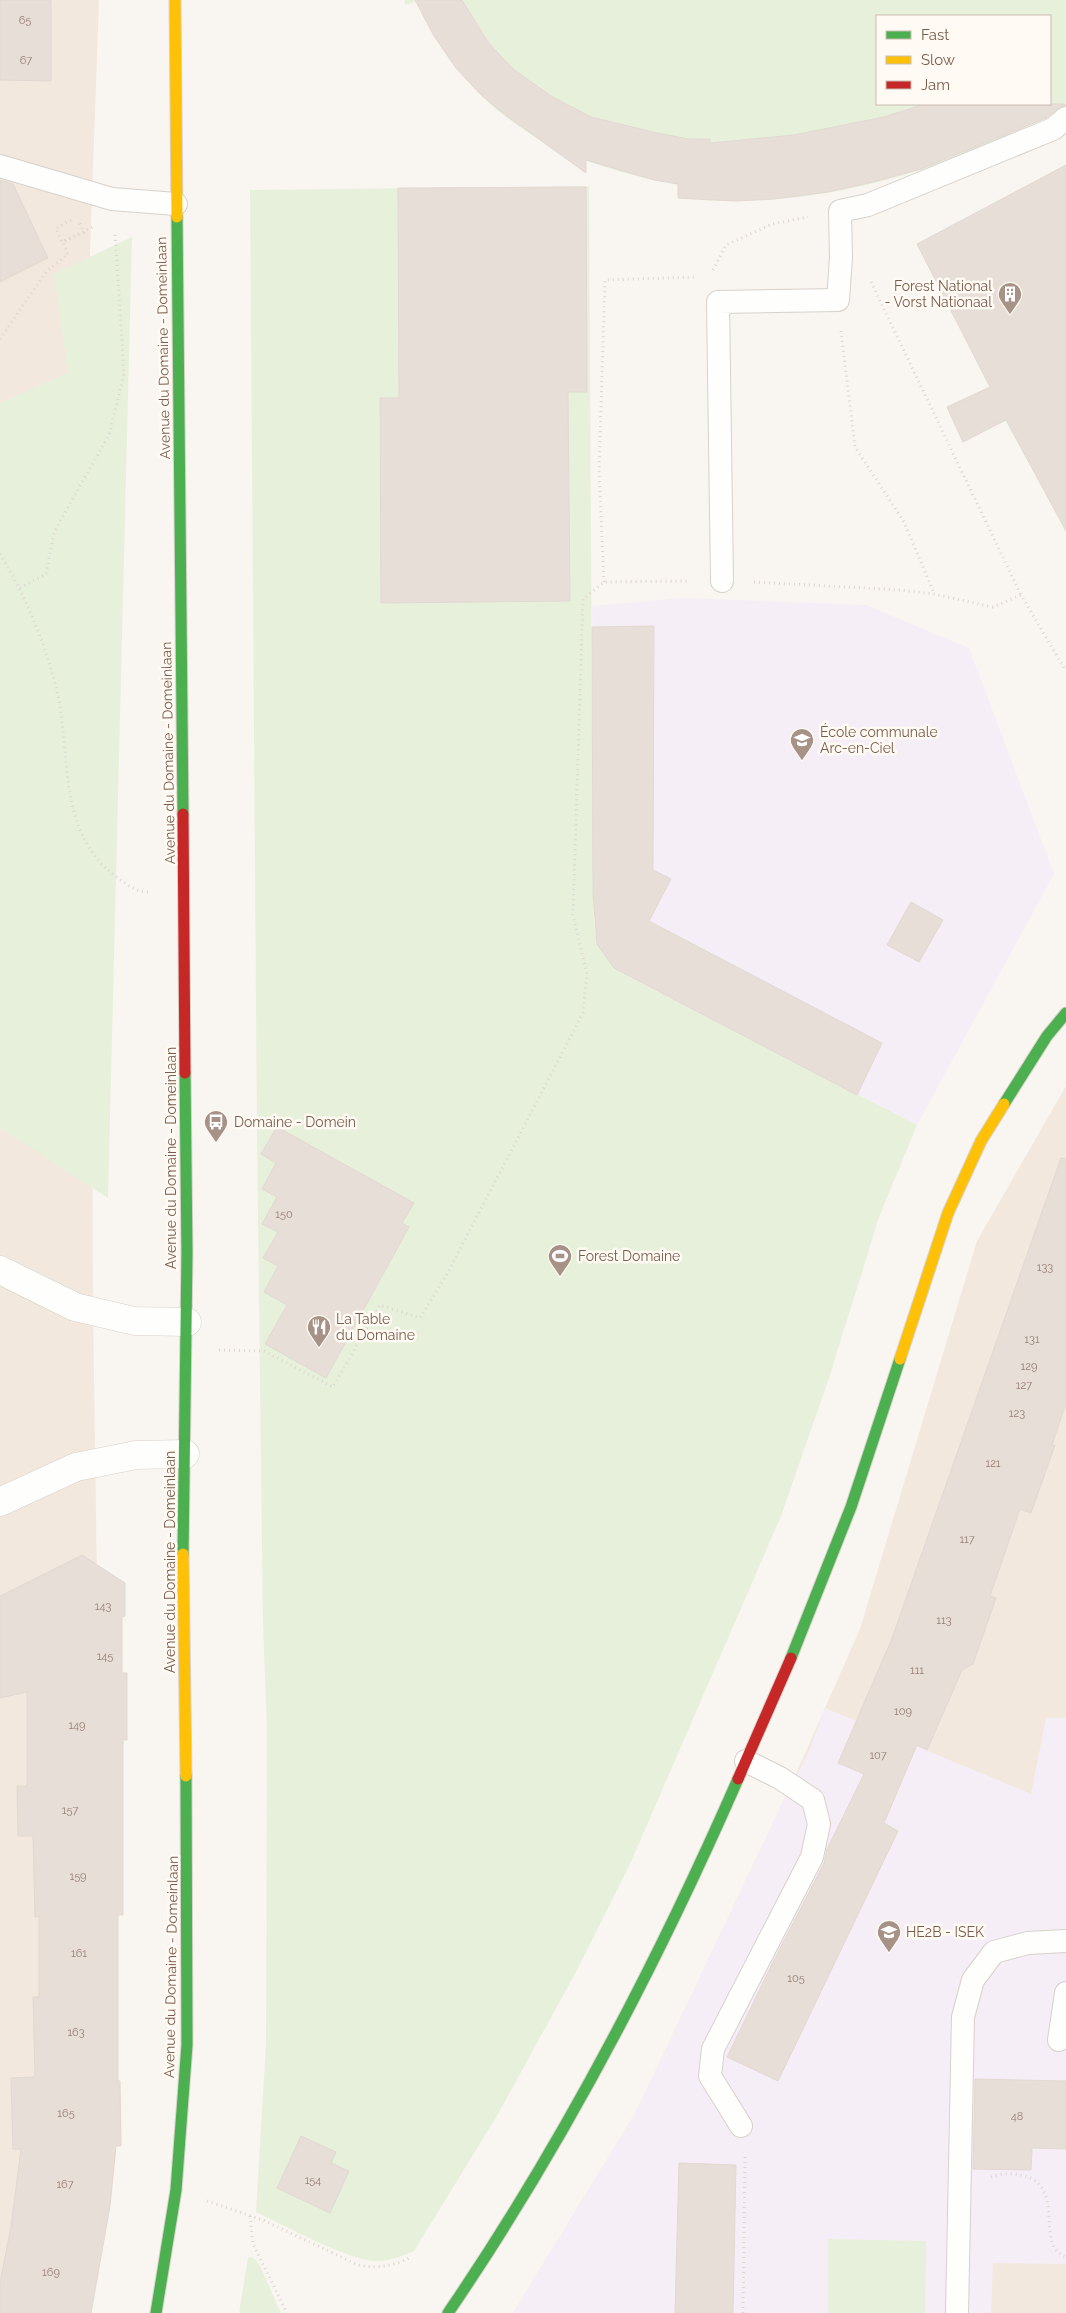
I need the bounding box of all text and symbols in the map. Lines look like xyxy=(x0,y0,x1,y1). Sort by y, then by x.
house number: 65 xyxy=(19,14,31,27)
legend xyxy=(876,15,1051,105)
text: Fast xyxy=(921,26,949,44)
text: Slow xyxy=(921,51,955,69)
house number: 67 xyxy=(20,54,32,67)
text: Jam xyxy=(921,76,950,94)
street label: Avenue du Domaine - Domeinlaan xyxy=(153,237,173,459)
place label: Forest National - Vorst Nationaal xyxy=(885,278,992,310)
building icon: Forest National - Vorst Nationaal xyxy=(997,281,1023,315)
street label: Avenue du Domaine - Domeinlaan xyxy=(158,642,178,864)
place label: École communale Arc-en-Ciel xyxy=(820,723,938,756)
school or university icon: École communale Arc-en-Ciel xyxy=(789,727,815,761)
street label: Avenue du Domaine - Domeinlaan xyxy=(163,1047,179,1269)
bus stop icon: Domaine - Domein xyxy=(203,1109,229,1143)
place label: Domaine - Domein xyxy=(234,1114,356,1130)
house number: 150 xyxy=(275,1208,293,1221)
sports icon: Forest Domaine xyxy=(547,1243,573,1277)
place label: Forest Domaine xyxy=(578,1248,680,1264)
house number: 133 xyxy=(1037,1261,1053,1274)
place label: La Table du Domaine xyxy=(336,1311,415,1343)
restaurant icon: La Table du Domaine xyxy=(306,1314,332,1348)
house number: 131 xyxy=(1024,1333,1040,1346)
house number: 129 xyxy=(1021,1360,1037,1373)
house number: 127 xyxy=(1016,1379,1032,1392)
house number: 123 xyxy=(1009,1407,1025,1420)
street label: Avenue du Domaine - Domeinlaan xyxy=(162,1451,178,1673)
house number: 121 xyxy=(985,1457,1001,1470)
house number: 117 xyxy=(959,1533,975,1546)
house number: 143 xyxy=(95,1600,111,1613)
house number: 113 xyxy=(936,1614,952,1627)
house number: 145 xyxy=(97,1650,113,1663)
house number: 111 xyxy=(910,1664,924,1677)
house number: 109 xyxy=(894,1705,912,1718)
house number: 149 xyxy=(68,1719,86,1732)
house number: 107 xyxy=(869,1749,887,1762)
house number: 157 xyxy=(62,1804,78,1817)
street label: Avenue du Domaine - Domeinlaan xyxy=(161,1856,181,2078)
house number: 159 xyxy=(69,1870,87,1883)
school or university icon: HE2B - ISEK xyxy=(876,1919,902,1953)
place label: HE2B - ISEK xyxy=(906,1924,984,1940)
house number: 161 xyxy=(71,1947,87,1960)
house number: 105 xyxy=(787,1972,805,1985)
house number: 163 xyxy=(67,2026,85,2039)
house number: 165 xyxy=(57,2107,75,2120)
house number: 48 xyxy=(1011,2110,1023,2123)
house number: 154 xyxy=(305,2174,321,2187)
house number: 167 xyxy=(56,2178,74,2191)
house number: 169 xyxy=(42,2266,60,2279)

